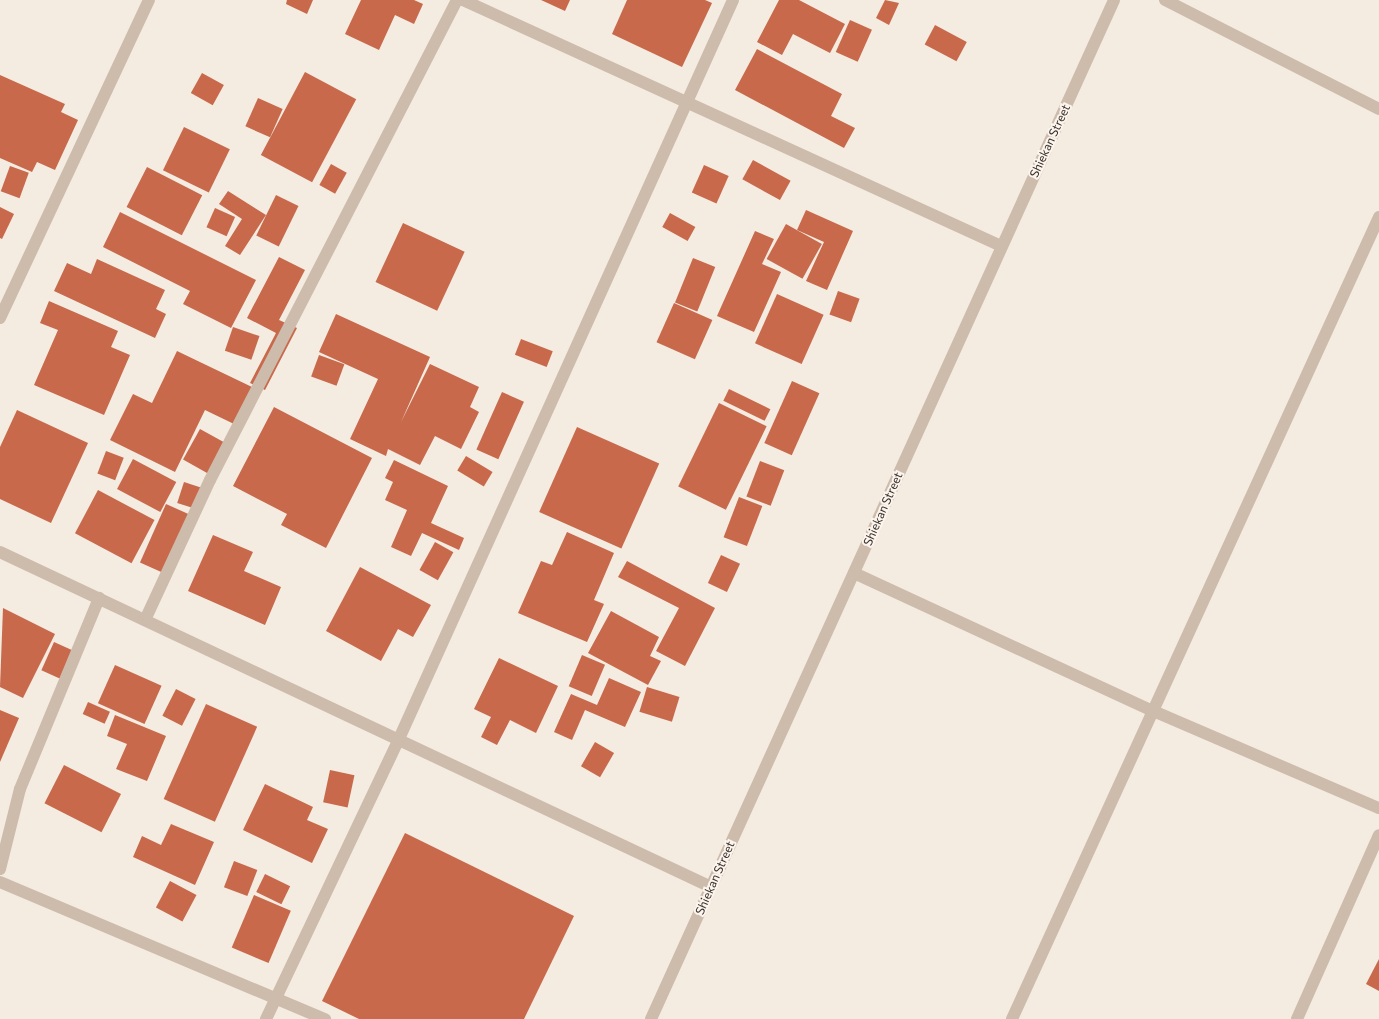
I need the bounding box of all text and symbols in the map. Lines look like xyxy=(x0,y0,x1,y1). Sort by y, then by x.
street label: Shiekan Street xyxy=(1027,102,1073,180)
street label: Shiekan Street xyxy=(860,470,906,548)
street label: Shiekan Street xyxy=(692,839,738,917)

